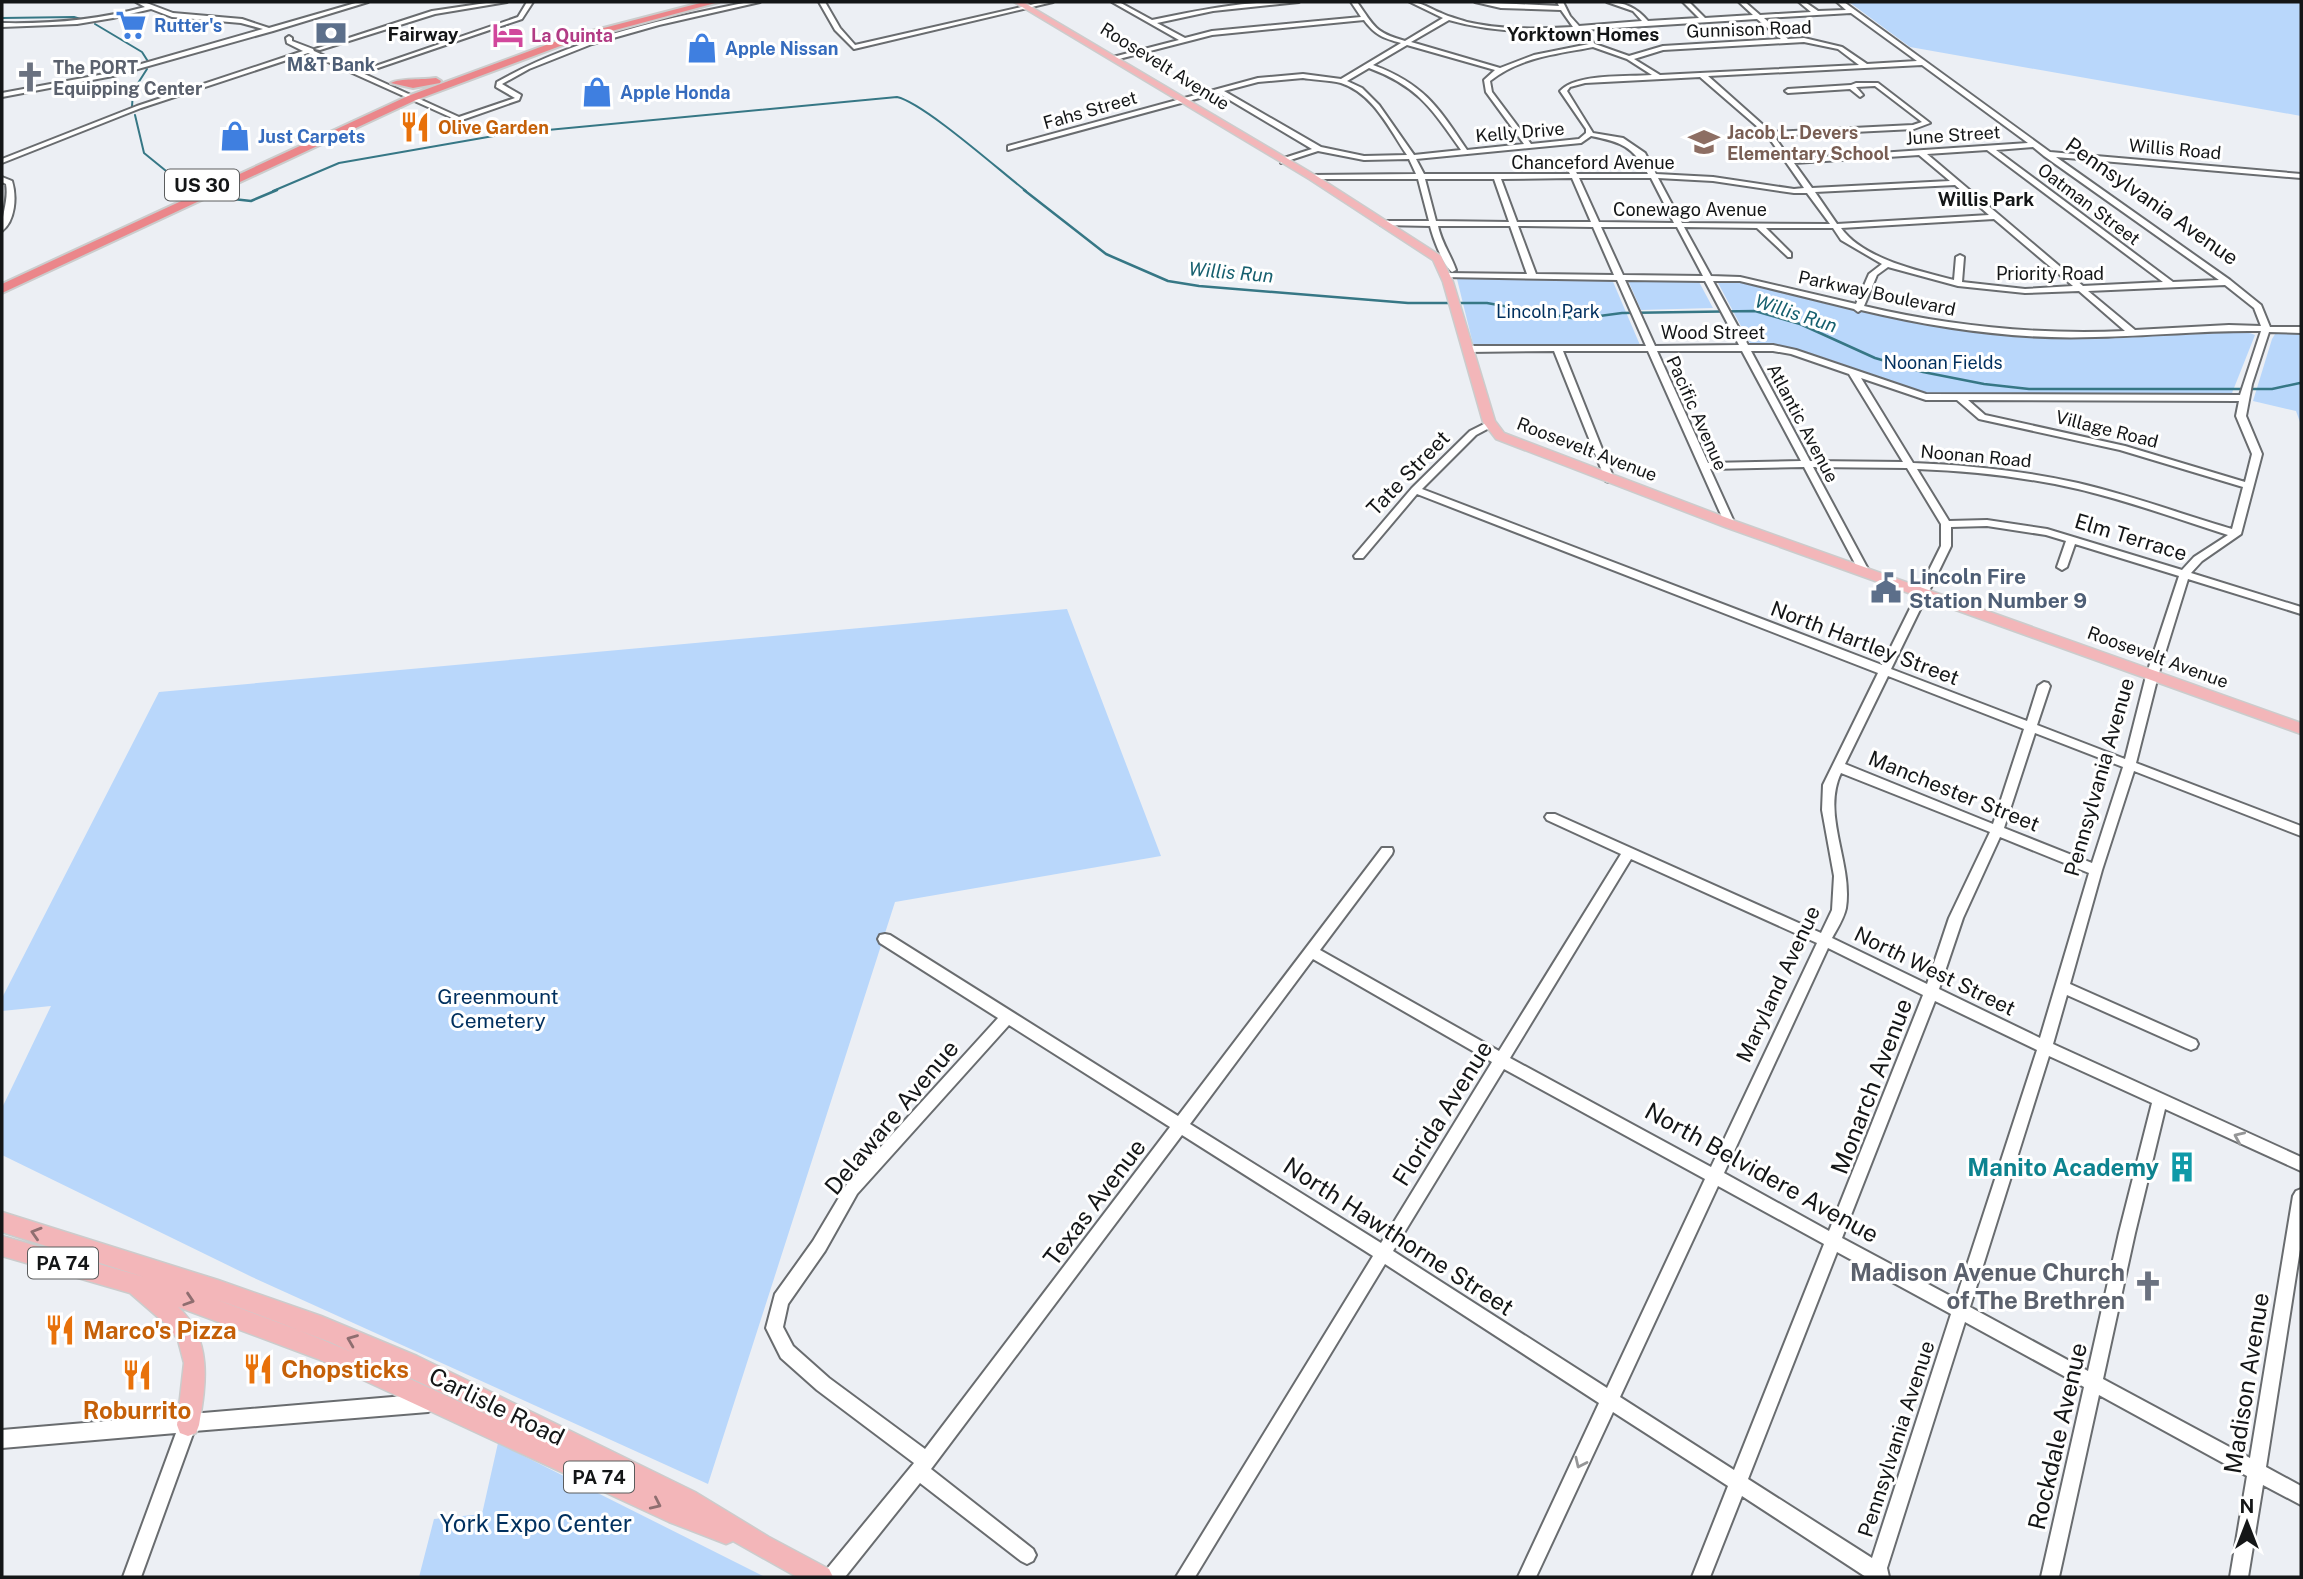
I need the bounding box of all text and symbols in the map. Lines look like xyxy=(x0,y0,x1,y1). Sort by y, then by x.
supermarket icon: Rutter's xyxy=(114,8,148,42)
place label: Rutter's xyxy=(154,15,222,36)
bank icon: M&T Bank xyxy=(314,16,348,50)
street label: Gunnison Road xyxy=(1686,16,1812,42)
hotel icon: La Quinta xyxy=(491,18,525,52)
street label: Roosevelt Avenue xyxy=(1097,18,1233,114)
district label: Fairway xyxy=(387,23,459,45)
district label: Yorktown Homes xyxy=(1507,23,1659,45)
place label: La Quinta xyxy=(531,25,613,46)
shop icon: Apple Nissan xyxy=(685,31,719,65)
place label: Apple Nissan xyxy=(725,38,838,59)
place label: M&T Bank xyxy=(287,54,376,75)
place label: The PORT Equipping Center xyxy=(53,57,203,99)
church icon: The PORT Equipping Center xyxy=(13,60,47,94)
shop icon: Apple Honda xyxy=(580,75,614,109)
place label: Apple Honda xyxy=(620,82,730,103)
street label: Fahs Street xyxy=(1041,87,1139,133)
restaurant icon: Olive Garden xyxy=(398,110,432,144)
place label: Olive Garden xyxy=(438,117,549,138)
street label: Kelly Drive xyxy=(1475,118,1565,146)
shop icon: Just Carpets xyxy=(218,119,252,153)
street label: June Street xyxy=(1905,121,2001,149)
place label: Jacob L. Devers Elementary School xyxy=(1727,122,1890,164)
school or university icon: Jacob L. Devers Elementary School xyxy=(1687,125,1721,159)
place label: Just Carpets xyxy=(258,126,365,147)
street label: Pennsylvania Avenue xyxy=(2061,132,2243,270)
street label: Willis Road xyxy=(2128,134,2222,164)
street label: Chanceford Avenue xyxy=(1511,152,1675,173)
street label: Oatman Street xyxy=(2034,159,2144,249)
road number: US 30 xyxy=(165,169,239,200)
district label: Willis Park xyxy=(1938,188,2034,210)
street label: Conewago Avenue xyxy=(1613,199,1767,220)
water label: Willis Run xyxy=(1188,257,1274,287)
street label: Priority Road xyxy=(1996,263,2104,284)
street label: Parkway Boulevard xyxy=(1796,266,1958,320)
water label: Willis Run xyxy=(1752,289,1840,337)
park label: Lincoln Park xyxy=(1496,301,1600,322)
street label: Wood Street xyxy=(1661,322,1765,343)
park label: Noonan Fields xyxy=(1883,352,2003,373)
street label: Pacific Avenue xyxy=(1662,353,1732,473)
street label: Atlantic Avenue xyxy=(1763,360,1843,486)
street label: Village Road xyxy=(2053,406,2161,452)
street label: Roosevelt Avenue xyxy=(1514,413,1660,485)
street label: Tate Street xyxy=(1361,425,1455,521)
street label: Noonan Road xyxy=(1920,441,2032,471)
street label: Elm Terrace xyxy=(2072,508,2190,566)
place label: Lincoln Fire Station Number 9 xyxy=(1909,564,2087,613)
public building icon: Lincoln Fire Station Number 9 xyxy=(1869,571,1903,605)
street label: North Hartley Street xyxy=(1767,596,1963,690)
street label: Roosevelt Avenue xyxy=(2085,622,2231,692)
street label: Pennsylvania Avenue xyxy=(2059,675,2139,879)
street label: Manchester Street xyxy=(1865,745,2043,837)
street label: Maryland Avenue xyxy=(1731,902,1825,1066)
street label: North West Street xyxy=(1850,921,2020,1021)
park label: Greenmount Cemetery xyxy=(437,984,559,1033)
street label: Monarch Avenue xyxy=(1825,994,1917,1178)
street label: Delaware Avenue xyxy=(818,1034,964,1200)
street label: Florida Avenue xyxy=(1386,1035,1498,1191)
street label: North Belvidere Avenue xyxy=(1640,1096,1884,1248)
one-way arrow xyxy=(2234,1131,2246,1145)
street label: Texas Avenue xyxy=(1037,1133,1151,1271)
building icon: Manito Academy xyxy=(2165,1150,2199,1184)
street label: North Hawthorne Street xyxy=(1279,1151,1519,1321)
place label: Manito Academy xyxy=(1967,1153,2159,1181)
one-way arrow xyxy=(30,1226,42,1241)
road number: PA 74 xyxy=(28,1247,98,1278)
place label: Madison Avenue Church of The Brethren xyxy=(1850,1258,2125,1314)
church icon: Madison Avenue Church of The Brethren xyxy=(2131,1269,2165,1303)
street label: Madison Avenue xyxy=(2218,1291,2274,1475)
one-way arrow xyxy=(183,1292,195,1306)
restaurant icon: Marco's Pizza xyxy=(43,1313,77,1347)
place label: Marco's Pizza xyxy=(83,1316,237,1344)
one-way arrow xyxy=(346,1334,359,1348)
street label: Pennsylvania Avenue xyxy=(1852,1338,1940,1540)
street label: Rockdale Avenue xyxy=(2022,1340,2092,1532)
restaurant icon: Chopsticks xyxy=(241,1352,275,1386)
place label: Chopsticks xyxy=(281,1355,409,1383)
restaurant icon: Roburrito xyxy=(120,1358,154,1392)
street label: Carlisle Road xyxy=(425,1361,569,1451)
place label: Roburrito xyxy=(83,1396,191,1424)
one-way arrow xyxy=(1575,1456,1589,1468)
road number: PA 74 xyxy=(564,1462,634,1492)
north arrow xyxy=(2212,1488,2282,1558)
one-way arrow xyxy=(649,1495,661,1509)
text: N xyxy=(2240,1495,2254,1517)
park label: York Expo Center xyxy=(440,1509,632,1537)

